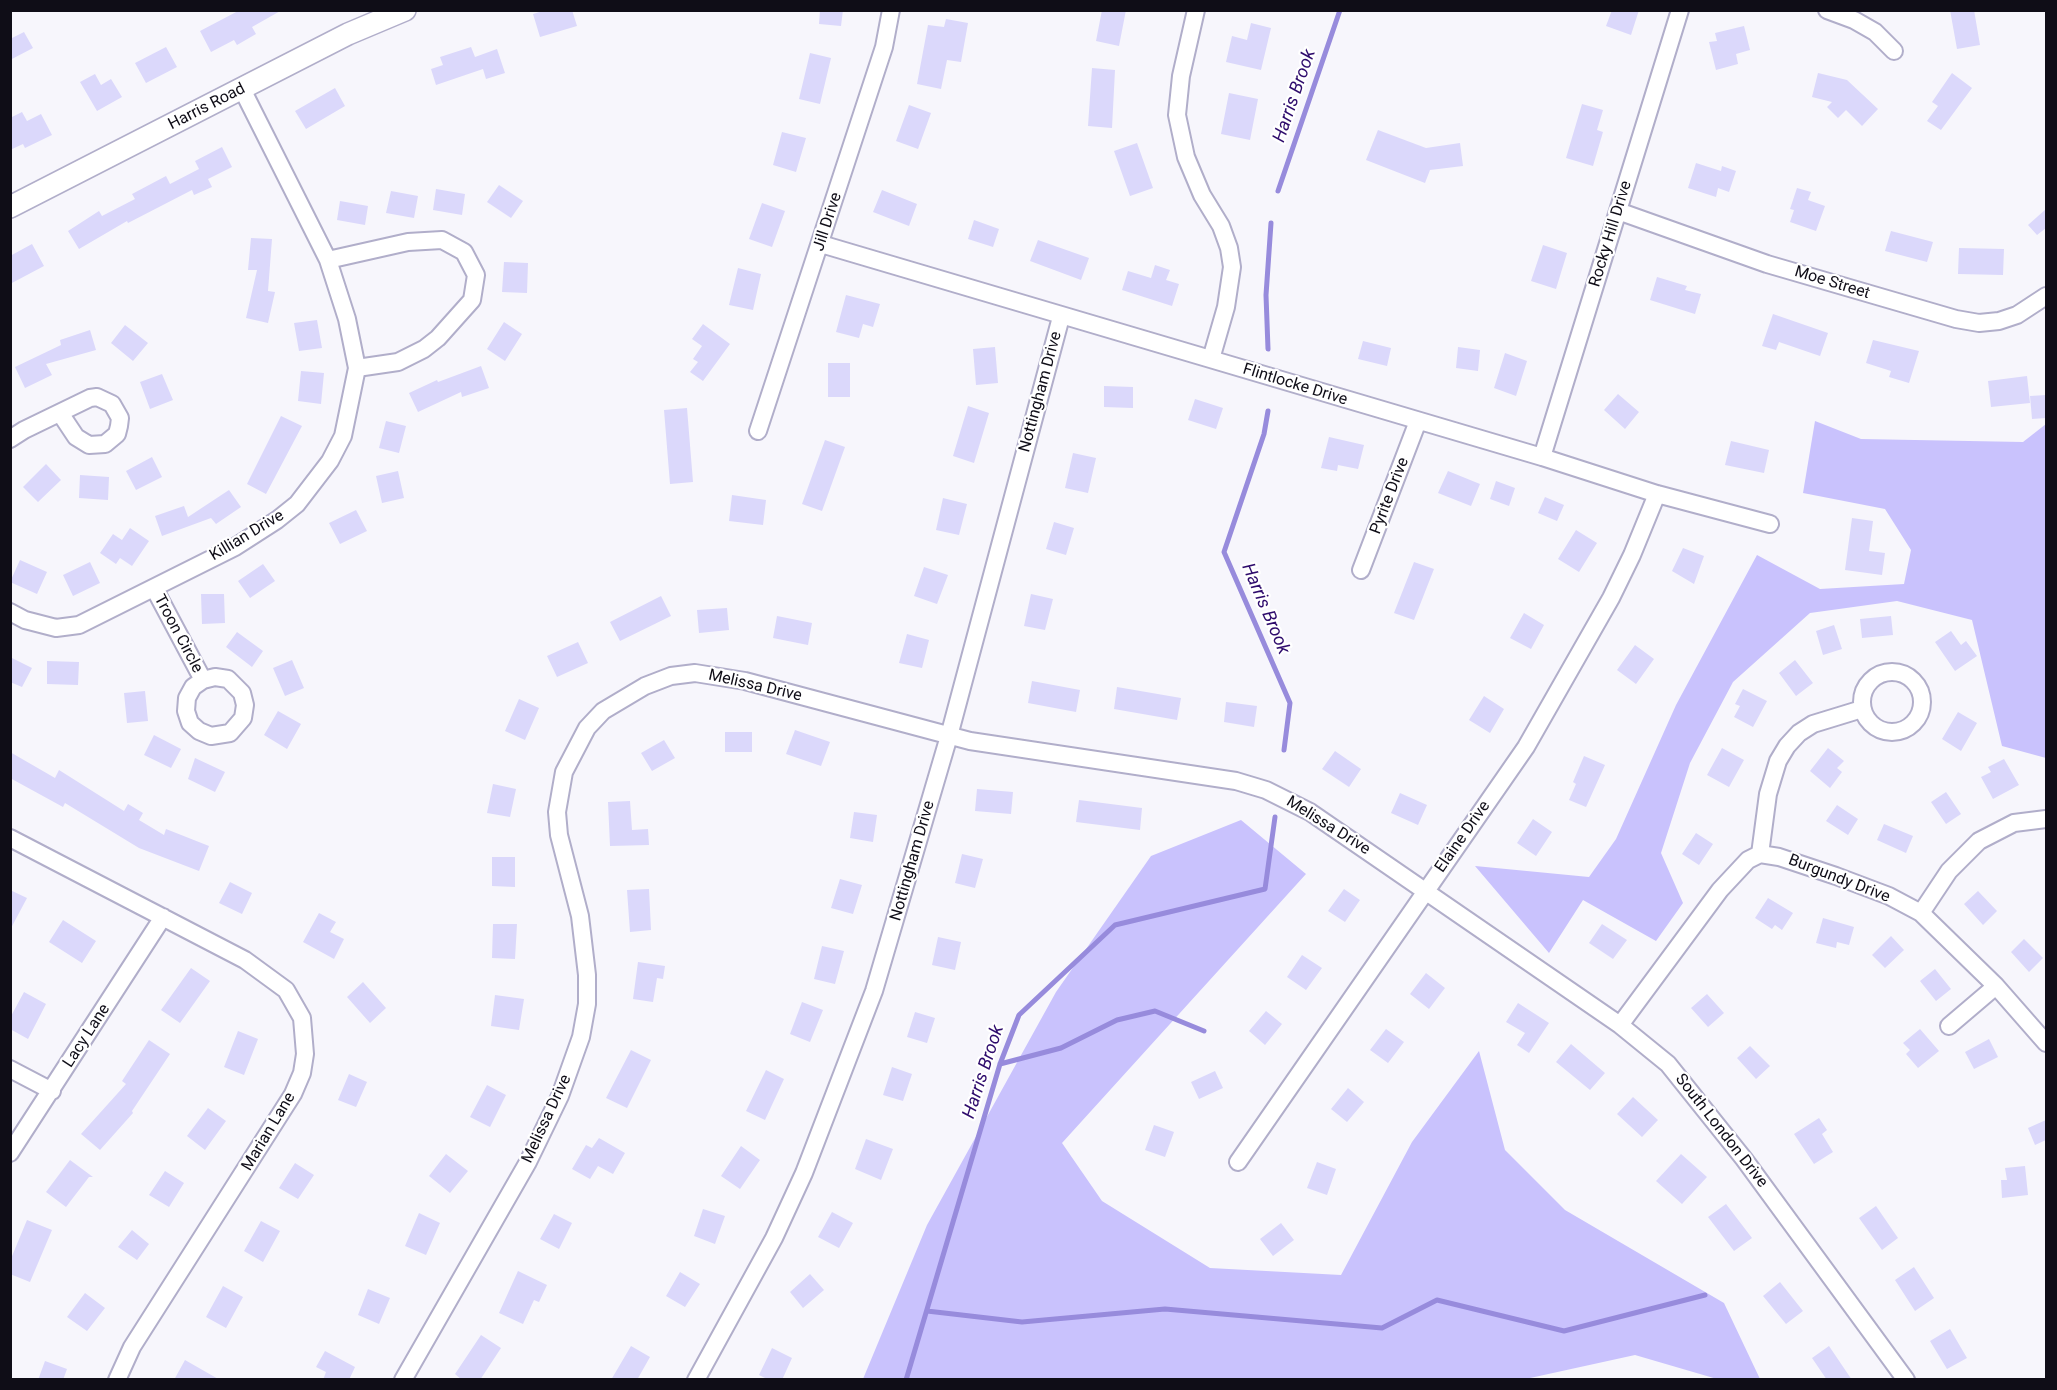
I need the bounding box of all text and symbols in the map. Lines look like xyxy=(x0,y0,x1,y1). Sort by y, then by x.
water label: Harris Brook xyxy=(1269,47,1321,145)
street label: Harris Road xyxy=(165,79,249,135)
street label: Rocky Hill Drive xyxy=(1586,179,1636,289)
street label: Jill Drive xyxy=(810,190,846,254)
street label: Moe Street xyxy=(1792,262,1872,304)
street label: Nottingham Drive xyxy=(1016,330,1066,454)
street label: Flintlocke Drive xyxy=(1240,360,1350,410)
street label: Pyrite Drive xyxy=(1367,455,1413,537)
street label: Killian Drive xyxy=(206,506,288,566)
water label: Harris Brook xyxy=(1236,560,1294,658)
street label: Troon Circle xyxy=(149,592,207,676)
street label: Melissa Drive xyxy=(706,666,804,706)
street label: Melissa Drive xyxy=(1282,793,1374,859)
street label: Elaine Drive xyxy=(1431,798,1495,876)
street label: Nottingham Drive xyxy=(887,799,939,923)
street label: Burgundy Drive xyxy=(1786,851,1892,907)
street label: Lacy Lane xyxy=(59,1001,115,1071)
water label: Harris Brook xyxy=(959,1023,1009,1121)
street label: South London Drive xyxy=(1671,1070,1771,1192)
street label: Melissa Drive xyxy=(518,1072,576,1166)
street label: Marian Lane xyxy=(238,1089,300,1175)

